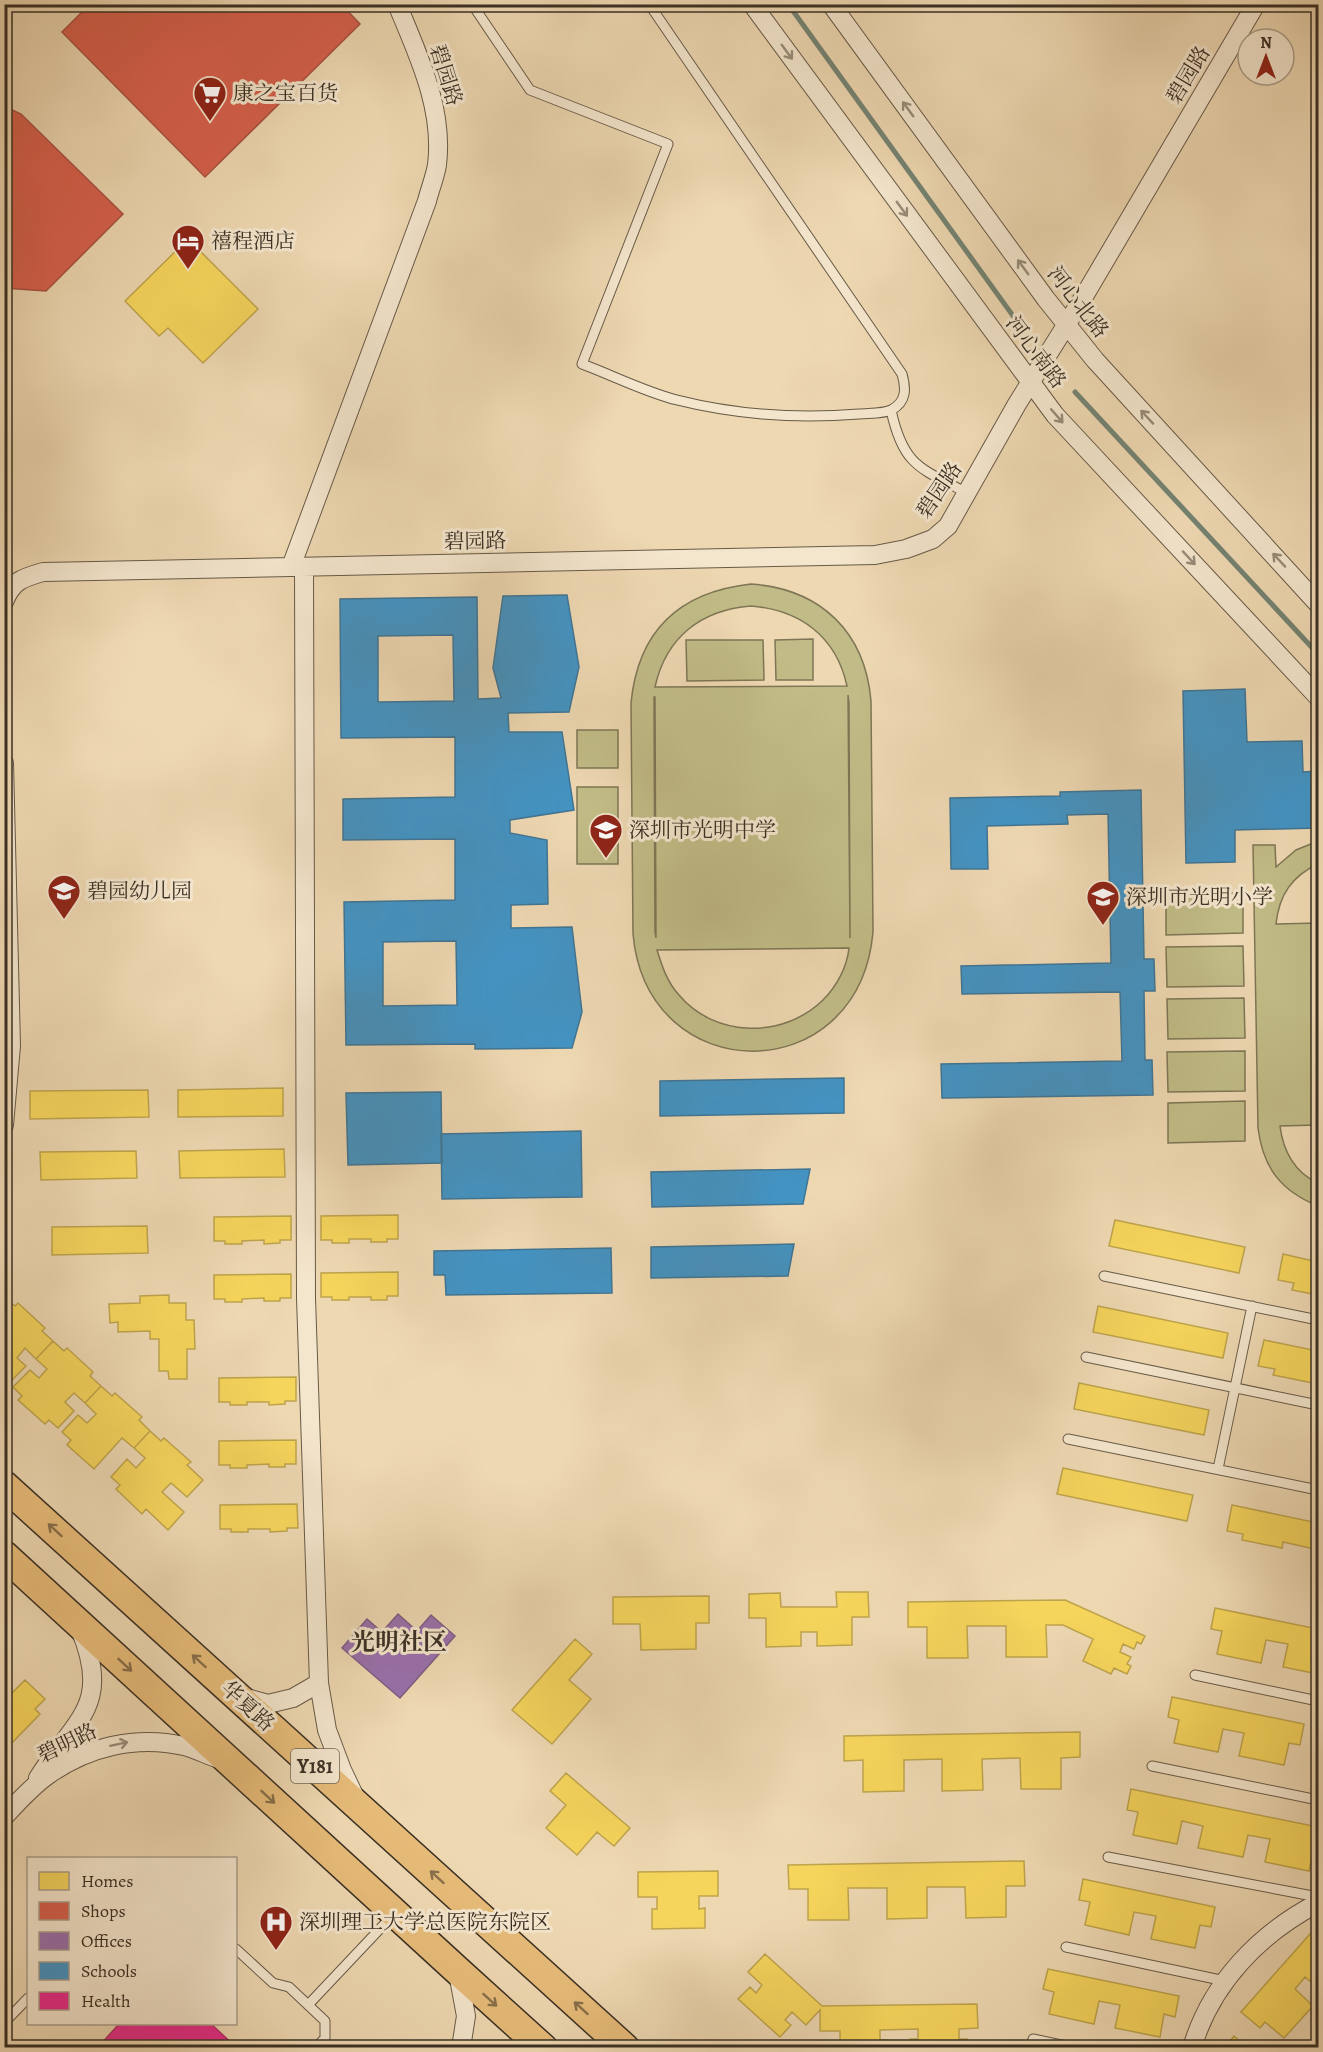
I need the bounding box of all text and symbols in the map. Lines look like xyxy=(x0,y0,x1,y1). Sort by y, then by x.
north arrow xyxy=(1236,27,1296,87)
text: N xyxy=(1260,32,1272,54)
street label: 碧园路 xyxy=(423,41,469,109)
street label: 碧园路 xyxy=(1160,41,1216,109)
one-way arrow xyxy=(781,43,793,59)
supermarket icon: 康之宝百货 xyxy=(192,75,228,122)
place label: 康之宝百货 xyxy=(233,79,338,107)
one-way arrow xyxy=(901,102,914,118)
one-way arrow xyxy=(896,200,909,216)
hotel icon: 禧程酒店 xyxy=(170,223,206,270)
place label: 禧程酒店 xyxy=(211,227,295,255)
one-way arrow xyxy=(1017,259,1029,275)
street label: 河心北路 xyxy=(1041,260,1115,344)
street label: 河心南路 xyxy=(1000,310,1072,394)
one-way arrow xyxy=(1050,408,1063,424)
one-way arrow xyxy=(1140,409,1154,424)
street label: 碧园路 xyxy=(910,456,968,524)
street label: 碧园路 xyxy=(443,526,507,556)
one-way arrow xyxy=(1182,551,1196,566)
one-way arrow xyxy=(1272,553,1286,568)
school or university icon: 深圳市光明中学 xyxy=(588,812,624,859)
place label: 深圳市光明中学 xyxy=(629,816,776,844)
school or university icon: 碧园幼儿园 xyxy=(46,873,82,920)
place label: 碧园幼儿园 xyxy=(87,877,192,905)
school or university icon: 深圳市光明小学 xyxy=(1085,879,1121,926)
place label: 深圳市光明小学 xyxy=(1126,883,1273,911)
one-way arrow xyxy=(48,1523,63,1537)
district label: 光明社区 xyxy=(351,1626,447,1658)
one-way arrow xyxy=(192,1654,207,1668)
one-way arrow xyxy=(117,1658,132,1672)
street label: 华夏路 xyxy=(215,1675,281,1737)
street label: 碧明路 xyxy=(33,1717,101,1769)
one-way arrow xyxy=(109,1738,128,1749)
road number: Y181 xyxy=(291,1749,339,1783)
one-way arrow xyxy=(261,1790,276,1805)
legend xyxy=(27,1857,237,2025)
text: Homes xyxy=(81,1869,133,1893)
one-way arrow xyxy=(430,1870,445,1884)
text: Shops xyxy=(81,1899,126,1923)
hospital icon: 深圳理工大学总医院东院区 xyxy=(258,1904,294,1951)
place label: 深圳理工大学总医院东院区 xyxy=(299,1908,551,1936)
text: Offices xyxy=(81,1929,132,1953)
text: Schools xyxy=(81,1959,137,1983)
text: Health xyxy=(81,1989,131,2013)
one-way arrow xyxy=(482,1993,497,2007)
one-way arrow xyxy=(574,2001,589,2015)

